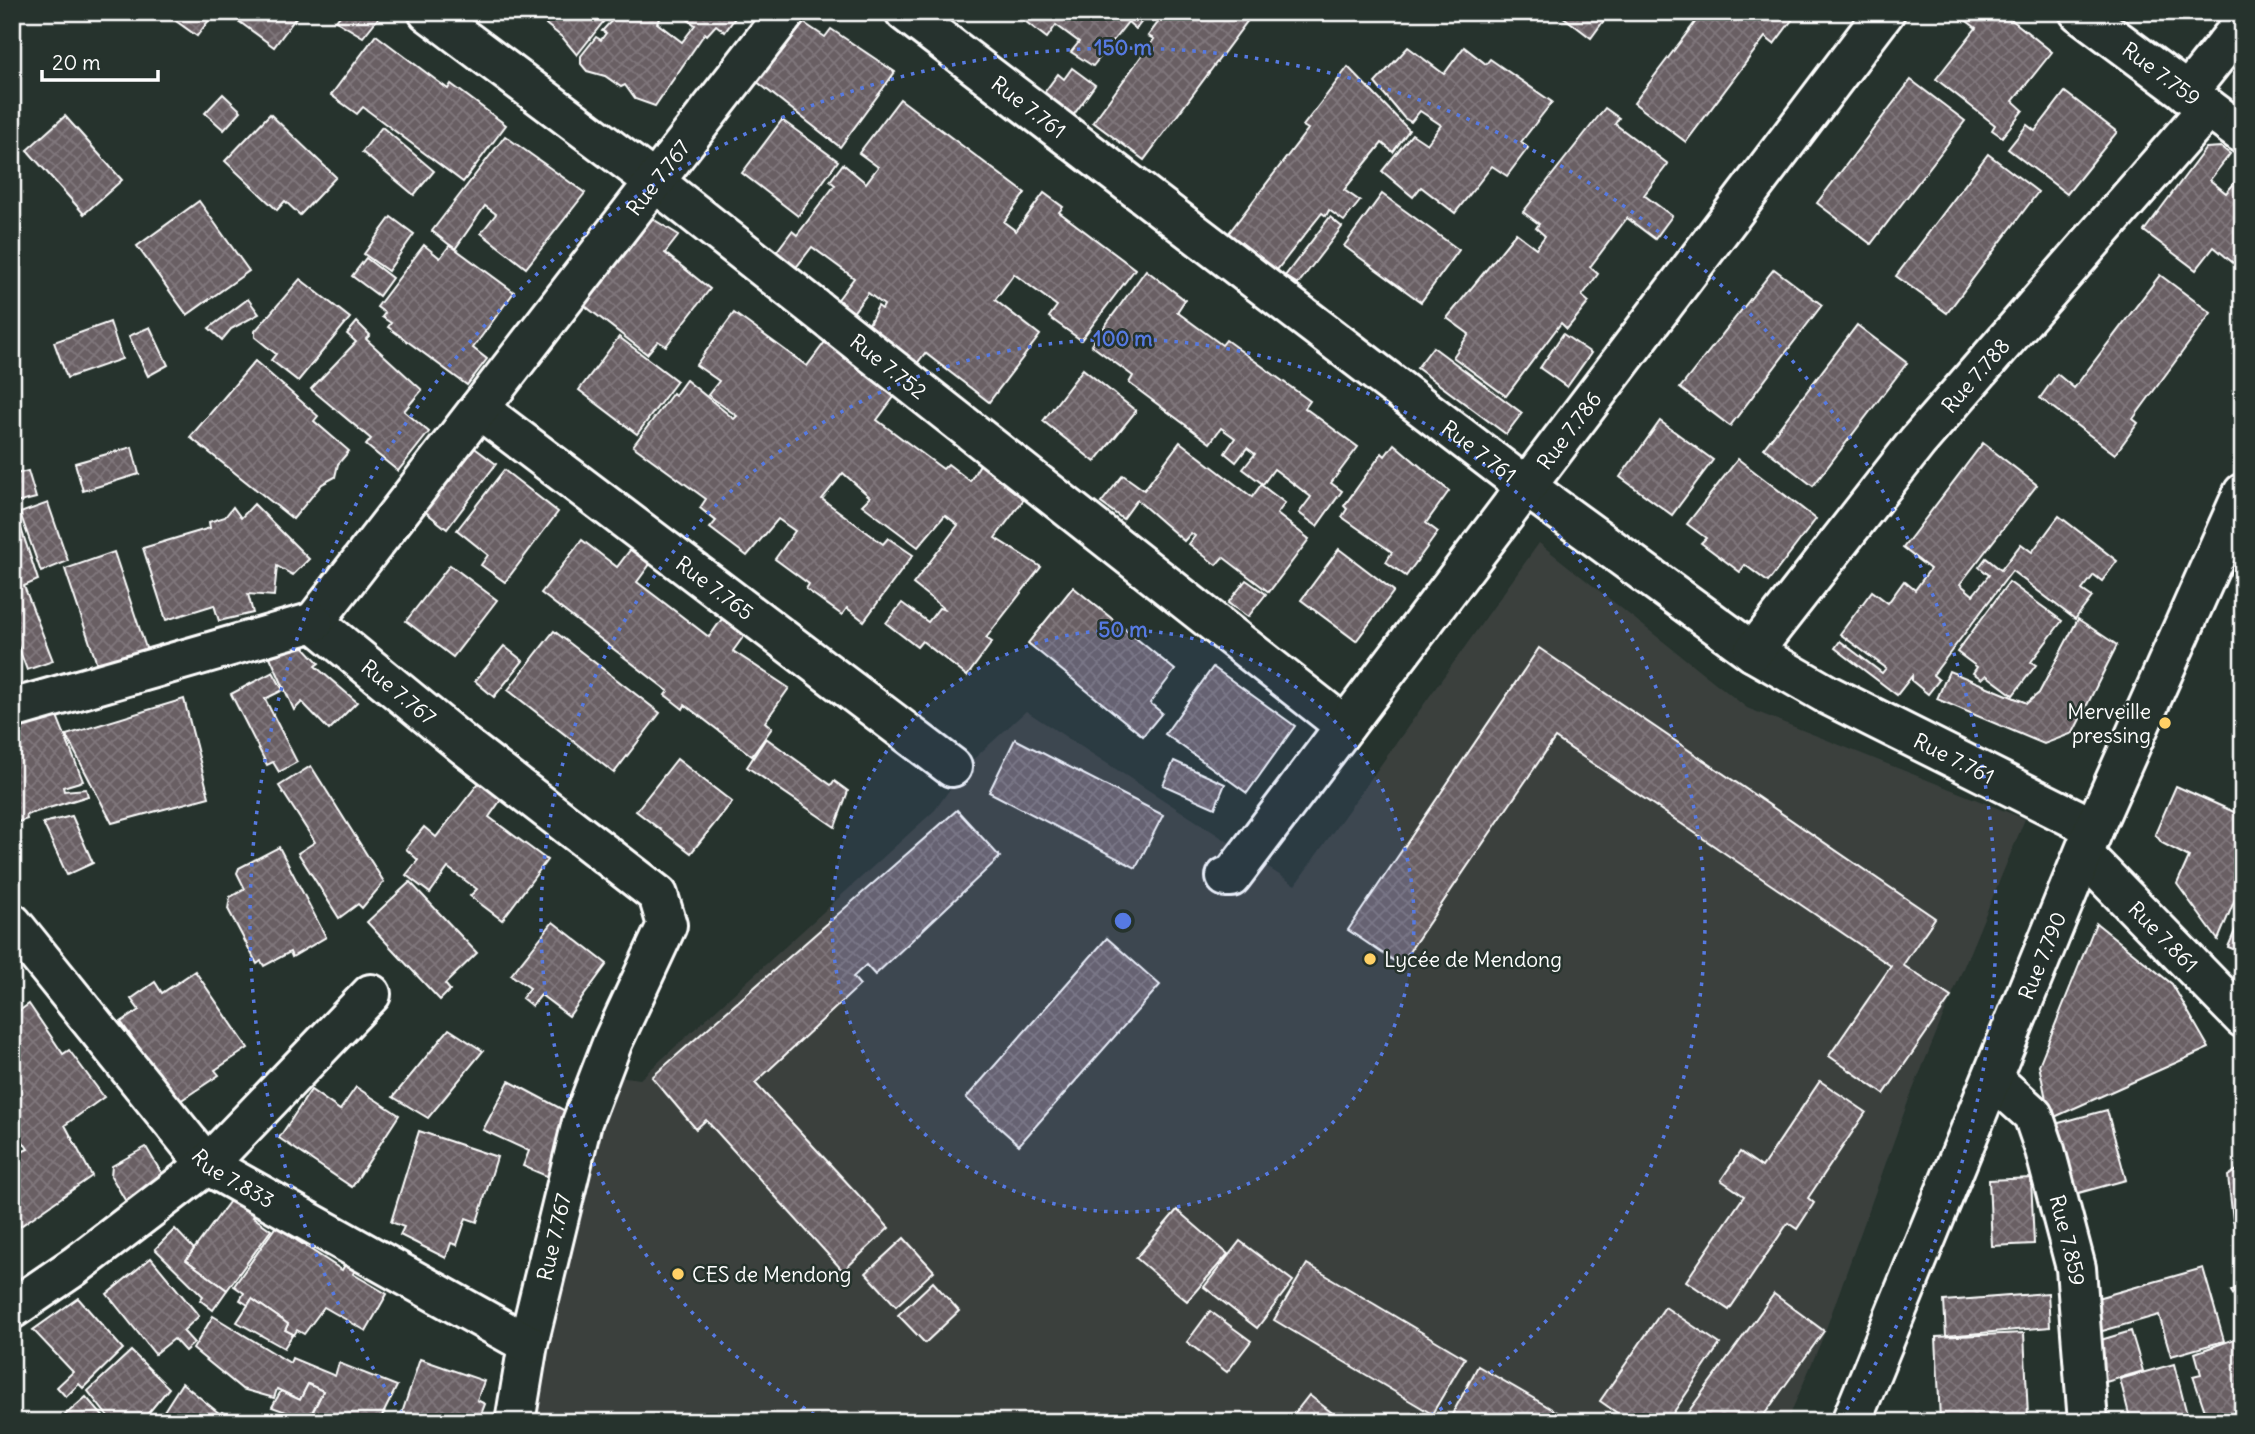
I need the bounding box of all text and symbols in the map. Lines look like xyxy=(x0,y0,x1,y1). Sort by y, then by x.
text: 150 m xyxy=(1094,34,1152,61)
street label: Rue 7.759 xyxy=(2117,36,2206,111)
scale bar xyxy=(42,38,158,82)
text: 20 m xyxy=(52,49,101,76)
street label: Rue 7.761 xyxy=(986,70,1072,144)
street label: Rue 7.767 xyxy=(620,134,696,221)
text: 100 m xyxy=(1093,325,1153,352)
street label: Rue 7.752 xyxy=(845,328,932,405)
street label: Rue 7.788 xyxy=(1935,332,2015,418)
street label: Rue 7.786 xyxy=(1531,386,1607,475)
street label: Rue 7.761 xyxy=(1437,414,1522,488)
street label: Rue 7.765 xyxy=(671,550,759,626)
text: 50 m xyxy=(1098,616,1148,643)
street label: Rue 7.767 xyxy=(356,653,442,730)
place label: Merveille pressing xyxy=(2067,698,2151,749)
marker: Merveille pressing xyxy=(2157,715,2173,731)
street label: Rue 7.761 xyxy=(1909,727,1999,790)
street label: Rue 7.861 xyxy=(2123,895,2204,978)
street label: Rue 7.790 xyxy=(2012,908,2072,1003)
centre of rings xyxy=(1111,909,1135,933)
place label: Lycée de Mendong xyxy=(1384,946,1562,973)
marker: Lycée de Mendong xyxy=(1362,951,1378,967)
street label: Rue 7.833 xyxy=(186,1143,279,1214)
street label: Rue 7.767 xyxy=(531,1191,577,1283)
street label: Rue 7.859 xyxy=(2044,1192,2091,1287)
place label: CES de Mendong xyxy=(692,1261,851,1288)
marker: CES de Mendong xyxy=(670,1266,686,1282)

